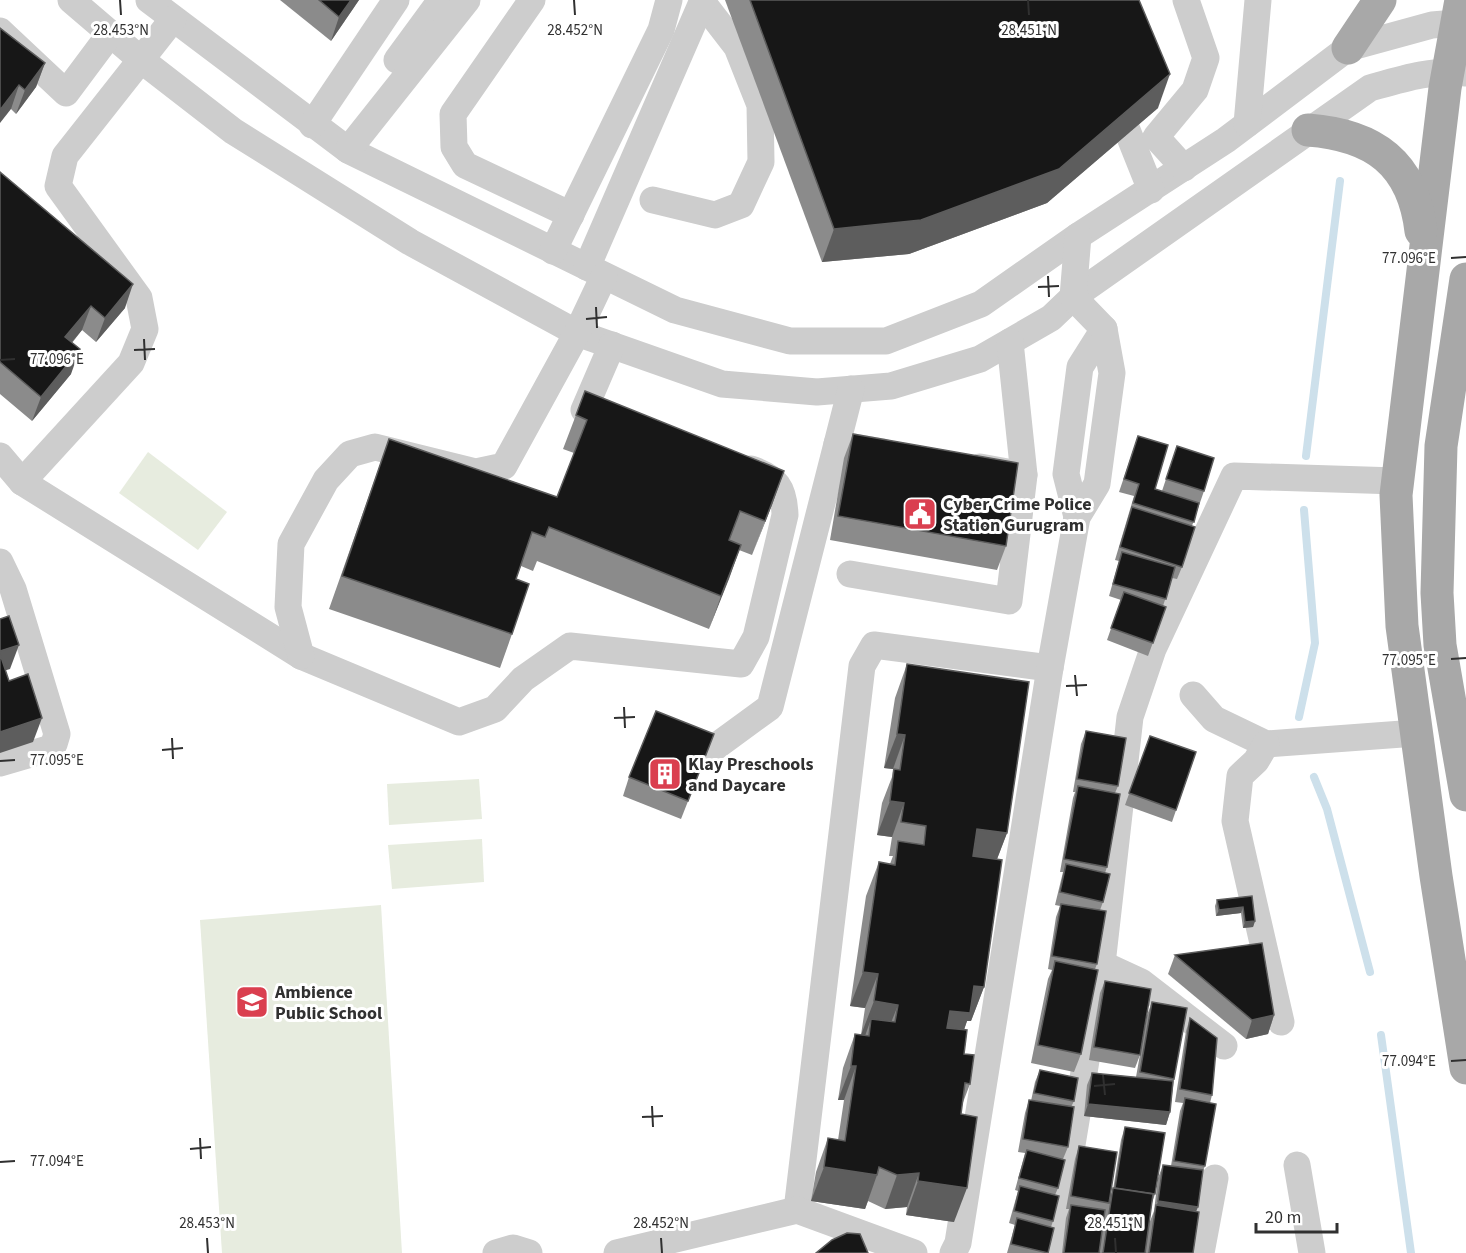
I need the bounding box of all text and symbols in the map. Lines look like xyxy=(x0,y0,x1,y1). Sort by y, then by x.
text: 28.453°N xyxy=(93,20,149,41)
text: 28.452°N xyxy=(547,20,603,41)
text: 28.451°N xyxy=(1001,20,1057,41)
text: 77.096°E xyxy=(1382,248,1436,269)
text: 77.096°E xyxy=(30,349,84,370)
place label: Cyber Crime Police Station Gurugram xyxy=(943,492,1092,538)
public building icon: Cyber Crime Police Station Gurugram xyxy=(902,496,938,532)
text: 77.095°E xyxy=(1382,650,1436,671)
text: 77.095°E xyxy=(30,750,84,771)
place label: Klay Preschools and Daycare xyxy=(688,752,814,798)
building icon: Klay Preschools and Daycare xyxy=(647,756,683,792)
place label: Ambience Public School xyxy=(274,980,382,1026)
school or university icon: Ambience Public School xyxy=(234,984,270,1020)
text: 77.094°E xyxy=(1382,1051,1436,1072)
text: 77.094°E xyxy=(30,1151,84,1172)
scale bar xyxy=(1256,1196,1337,1234)
text: 20 m xyxy=(1265,1205,1301,1230)
text: 28.453°N xyxy=(179,1213,235,1234)
text: 28.452°N xyxy=(633,1213,689,1234)
text: 28.451°N xyxy=(1087,1213,1143,1234)

